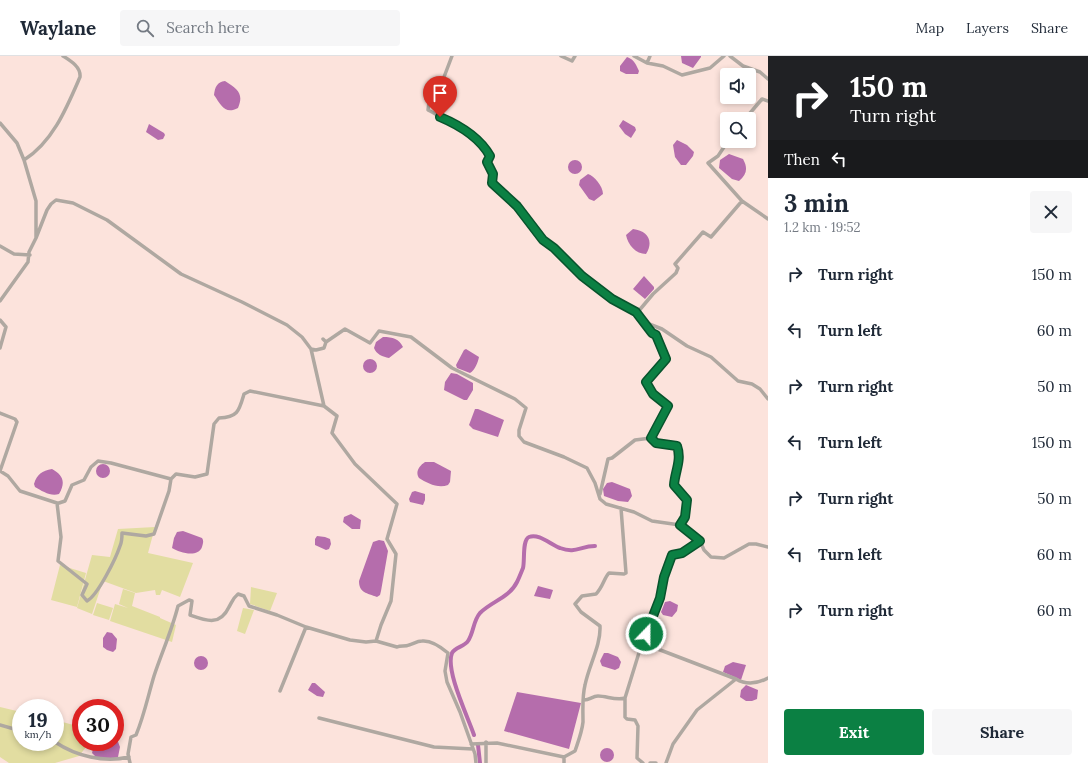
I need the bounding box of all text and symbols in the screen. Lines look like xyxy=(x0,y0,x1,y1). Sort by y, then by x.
search box xyxy=(120,10,400,46)
text: Waylane xyxy=(20,16,96,40)
icon: search xyxy=(134,17,156,39)
text: Search here xyxy=(166,18,250,37)
text: Map xyxy=(916,19,944,37)
text: Layers xyxy=(966,19,1009,37)
text: Share xyxy=(1031,19,1068,37)
map controls xyxy=(720,68,756,148)
button: sound xyxy=(720,68,756,104)
text: 150 m xyxy=(850,69,927,105)
icon: right xyxy=(784,72,836,124)
pin xyxy=(423,76,457,117)
icon: arrive xyxy=(429,82,451,104)
text: Turn right xyxy=(850,104,936,127)
button: search xyxy=(720,112,756,148)
icon: left xyxy=(828,148,850,170)
text: Then xyxy=(784,150,820,169)
text: 3 min xyxy=(784,188,849,219)
button: close xyxy=(1030,191,1072,233)
text: 1.2 km · 19:52 xyxy=(784,219,861,236)
icon: right xyxy=(784,263,806,285)
text: Turn right xyxy=(818,265,894,284)
text: 150 m xyxy=(1032,265,1072,284)
icon: left xyxy=(784,319,806,341)
text: Turn left xyxy=(818,321,882,340)
text: 60 m xyxy=(1037,321,1072,340)
icon: right xyxy=(784,375,806,397)
text: Turn right xyxy=(818,377,894,396)
text: 50 m xyxy=(1037,377,1072,396)
icon: left xyxy=(784,431,806,453)
text: Turn left xyxy=(818,433,882,452)
text: 150 m xyxy=(1032,433,1072,452)
icon: right xyxy=(784,487,806,509)
text: Turn right xyxy=(818,489,894,508)
text: 50 m xyxy=(1037,489,1072,508)
icon: left xyxy=(784,543,806,565)
text: Turn left xyxy=(818,545,882,564)
text: 60 m xyxy=(1037,545,1072,564)
icon: right xyxy=(784,599,806,621)
text: Turn right xyxy=(818,601,894,620)
text: 60 m xyxy=(1037,601,1072,620)
position arrow xyxy=(625,613,667,655)
speed limit sign: 30 xyxy=(72,699,124,751)
text: 19 xyxy=(28,707,48,732)
button: Exit xyxy=(784,709,924,755)
button: Share xyxy=(932,709,1072,755)
text: km/h xyxy=(24,728,52,741)

